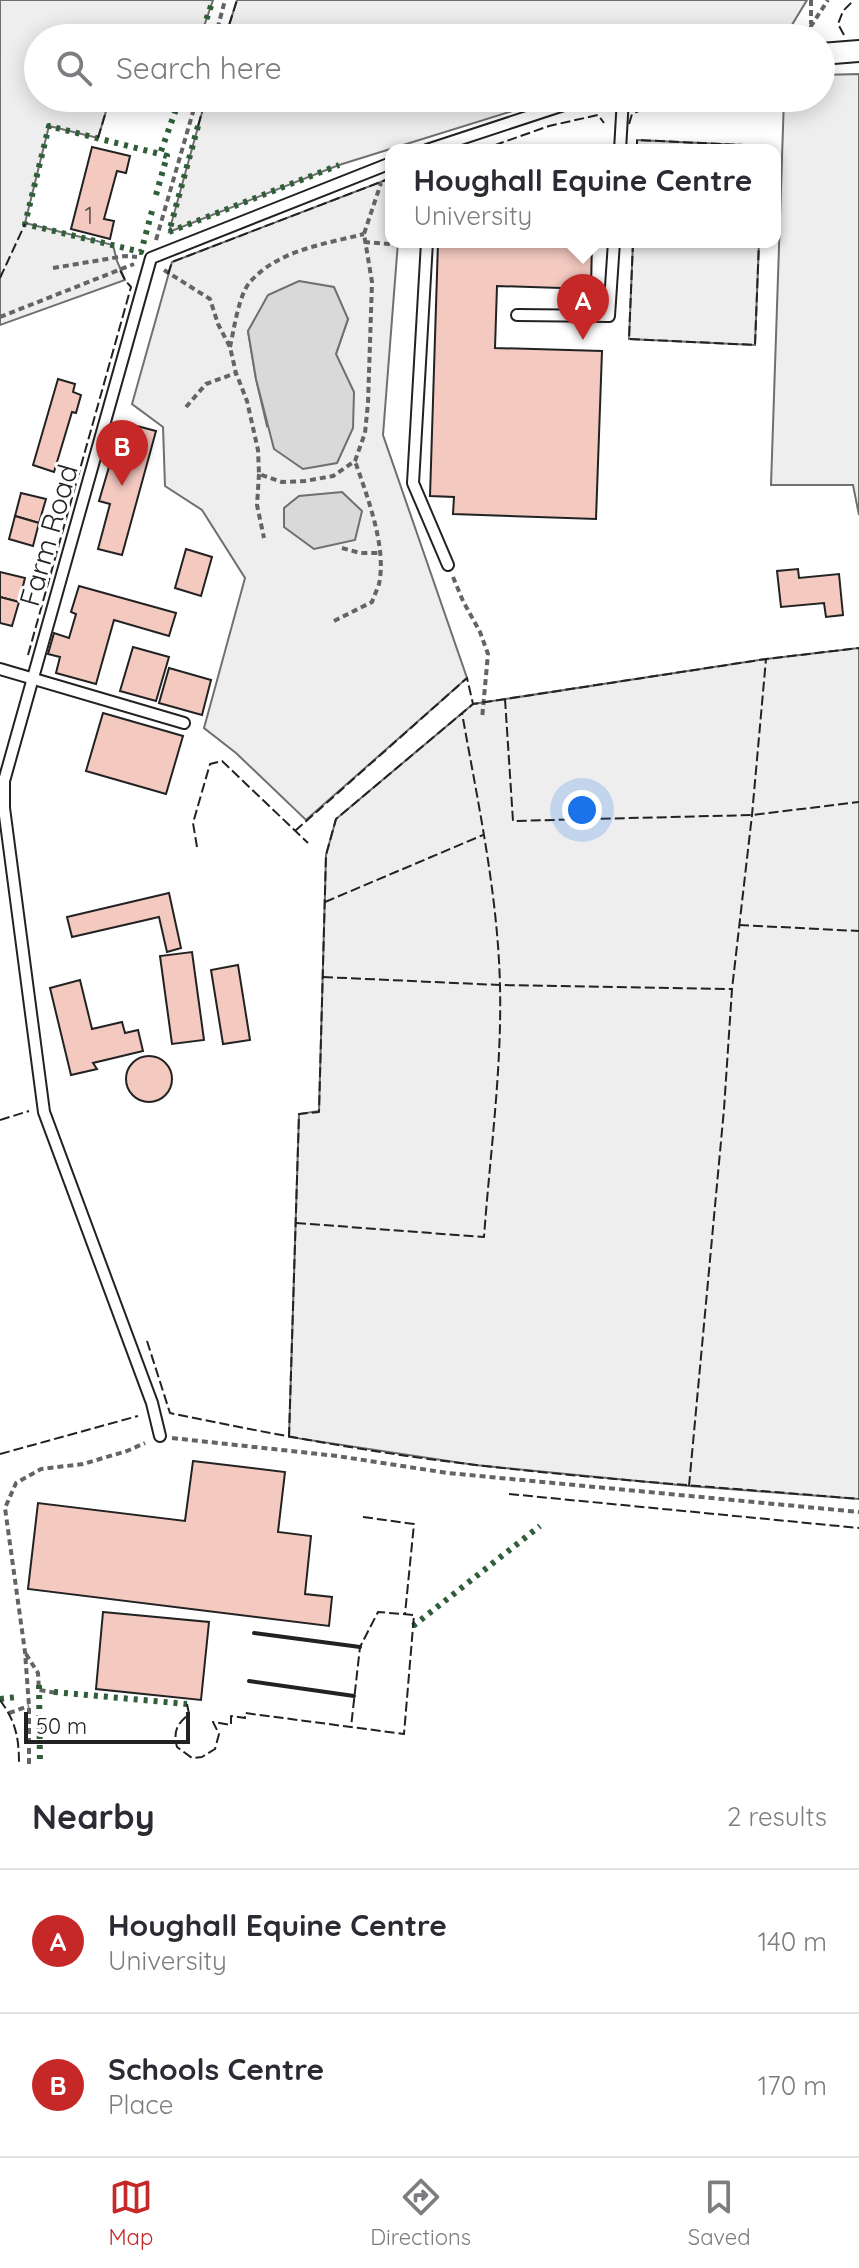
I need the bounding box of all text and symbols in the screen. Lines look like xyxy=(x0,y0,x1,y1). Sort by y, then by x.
search box xyxy=(24,24,835,112)
icon: search xyxy=(52,46,96,90)
text: Search here xyxy=(116,49,282,87)
popup xyxy=(385,144,781,248)
text: Houghall Equine Centre xyxy=(414,161,753,199)
text: University xyxy=(414,199,532,232)
house number: 1 xyxy=(85,200,93,230)
pin: A xyxy=(557,274,609,340)
pin: B xyxy=(96,420,148,486)
street label: Farm Road xyxy=(11,460,85,610)
your location xyxy=(562,790,602,830)
scale bar xyxy=(24,1708,190,1744)
text: 50 m xyxy=(36,1712,87,1740)
text: Nearby xyxy=(32,1795,155,1838)
text: 2 results xyxy=(727,1800,827,1833)
text: Houghall Equine Centre xyxy=(108,1906,447,1944)
text: A xyxy=(50,1925,66,1958)
text: 140 m xyxy=(758,1925,827,1958)
text: University xyxy=(108,1944,227,1977)
text: Schools Centre xyxy=(108,2050,324,2088)
text: B xyxy=(49,2069,67,2102)
text: 170 m xyxy=(758,2069,827,2102)
text: Place xyxy=(108,2088,173,2121)
tab: Map xyxy=(108,2175,153,2251)
tab: Directions xyxy=(370,2175,471,2251)
tab: Saved xyxy=(688,2175,751,2251)

